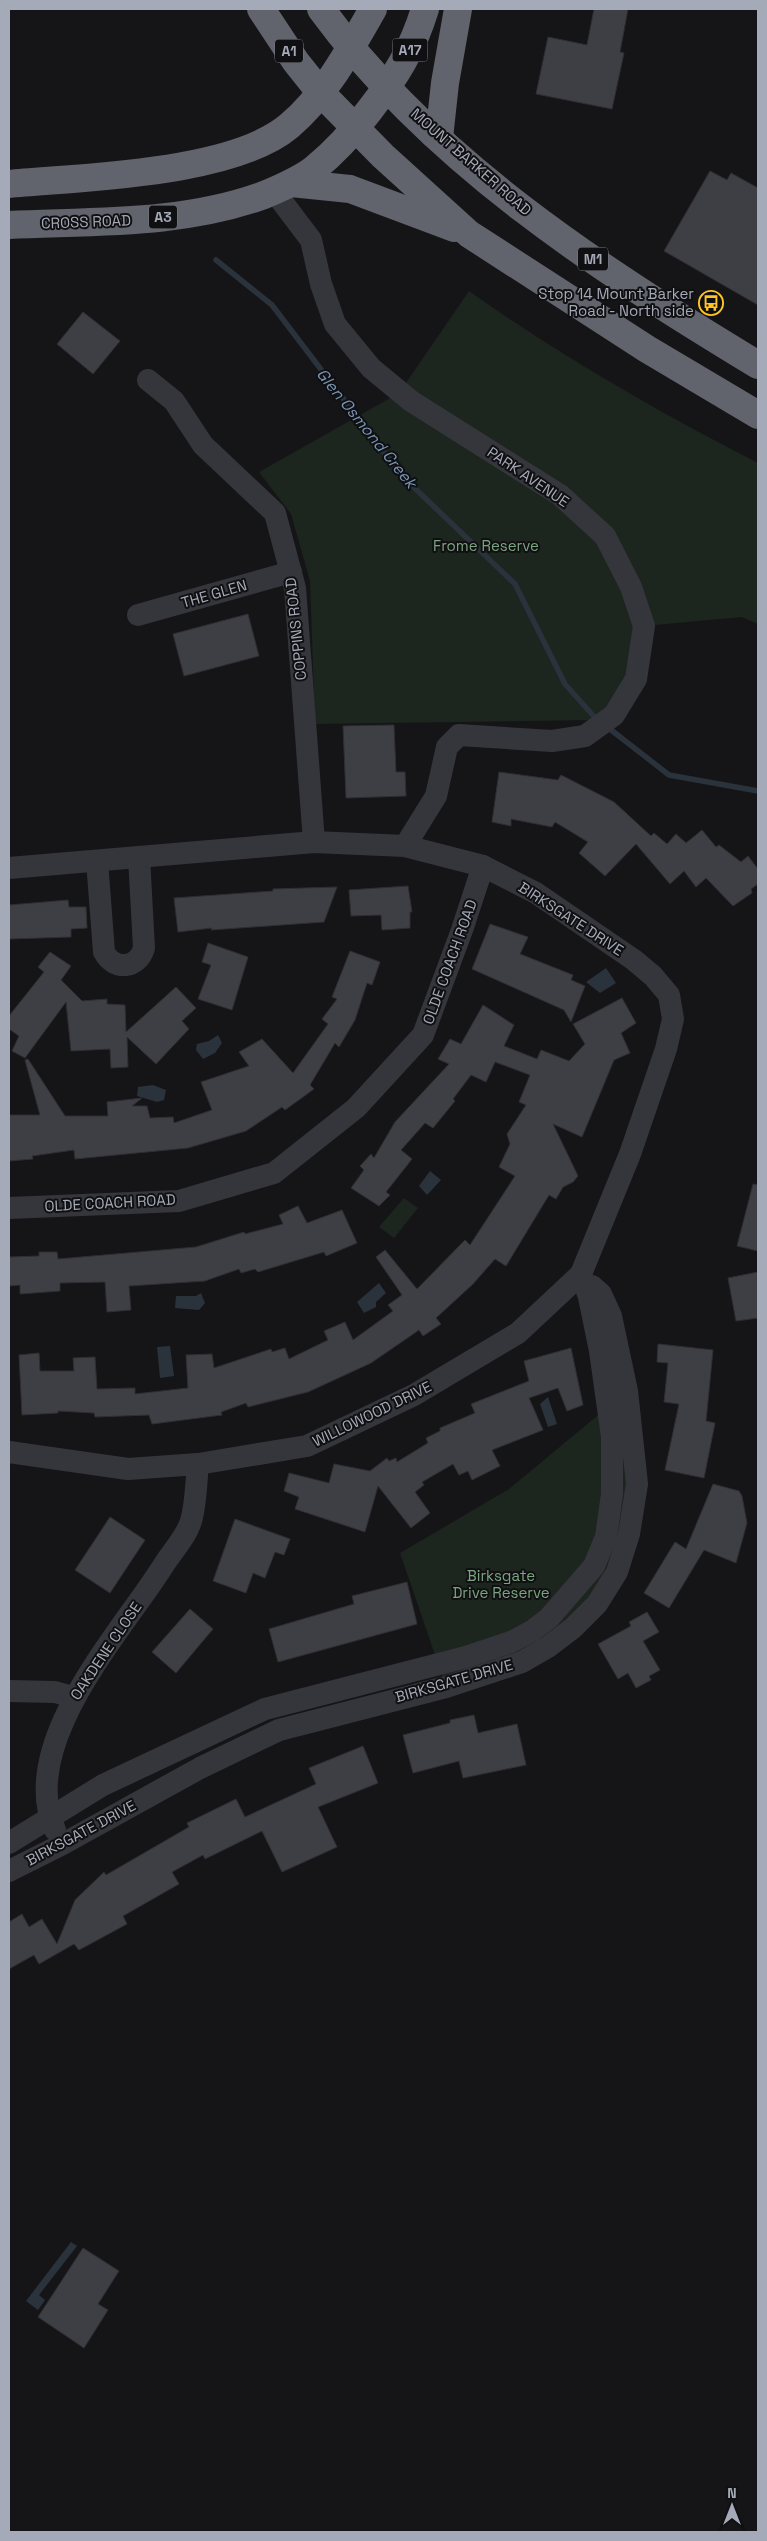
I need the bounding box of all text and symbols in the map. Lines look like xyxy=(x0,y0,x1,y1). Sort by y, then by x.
road number: A17 xyxy=(392,38,428,62)
road number: A1 xyxy=(275,40,303,62)
street label: MOUNT BARKER ROAD xyxy=(407,104,536,219)
road number: A3 xyxy=(149,206,177,228)
street label: CROSS ROAD xyxy=(41,210,131,233)
road number: M1 xyxy=(578,248,608,270)
place label: Stop 14 Mount Barker Road - North side xyxy=(538,284,694,320)
bus stop icon: Stop 14 Mount Barker Road - North side xyxy=(698,290,724,316)
water label: Glen Osmond Creek xyxy=(312,364,423,494)
street label: PARK AVENUE xyxy=(484,442,573,511)
park label: Frome Reserve xyxy=(433,536,539,555)
street label: THE GLEN xyxy=(179,575,249,612)
street label: COPPINS ROAD xyxy=(281,577,310,681)
street label: BIRKSGATE DRIVE xyxy=(515,878,627,960)
street label: OLDE COACH ROAD xyxy=(418,897,481,1027)
street label: OLDE COACH ROAD xyxy=(44,1190,176,1215)
street label: WILLOWOOD DRIVE xyxy=(309,1376,434,1451)
park label: Birksgate Drive Reserve xyxy=(452,1566,550,1602)
street label: OAKDENE CLOSE xyxy=(66,1598,145,1703)
street label: BIRKSGATE DRIVE xyxy=(393,1655,515,1706)
street label: BIRKSGATE DRIVE xyxy=(23,1796,139,1869)
north arrow xyxy=(707,2481,757,2531)
text: N xyxy=(727,2484,737,2502)

